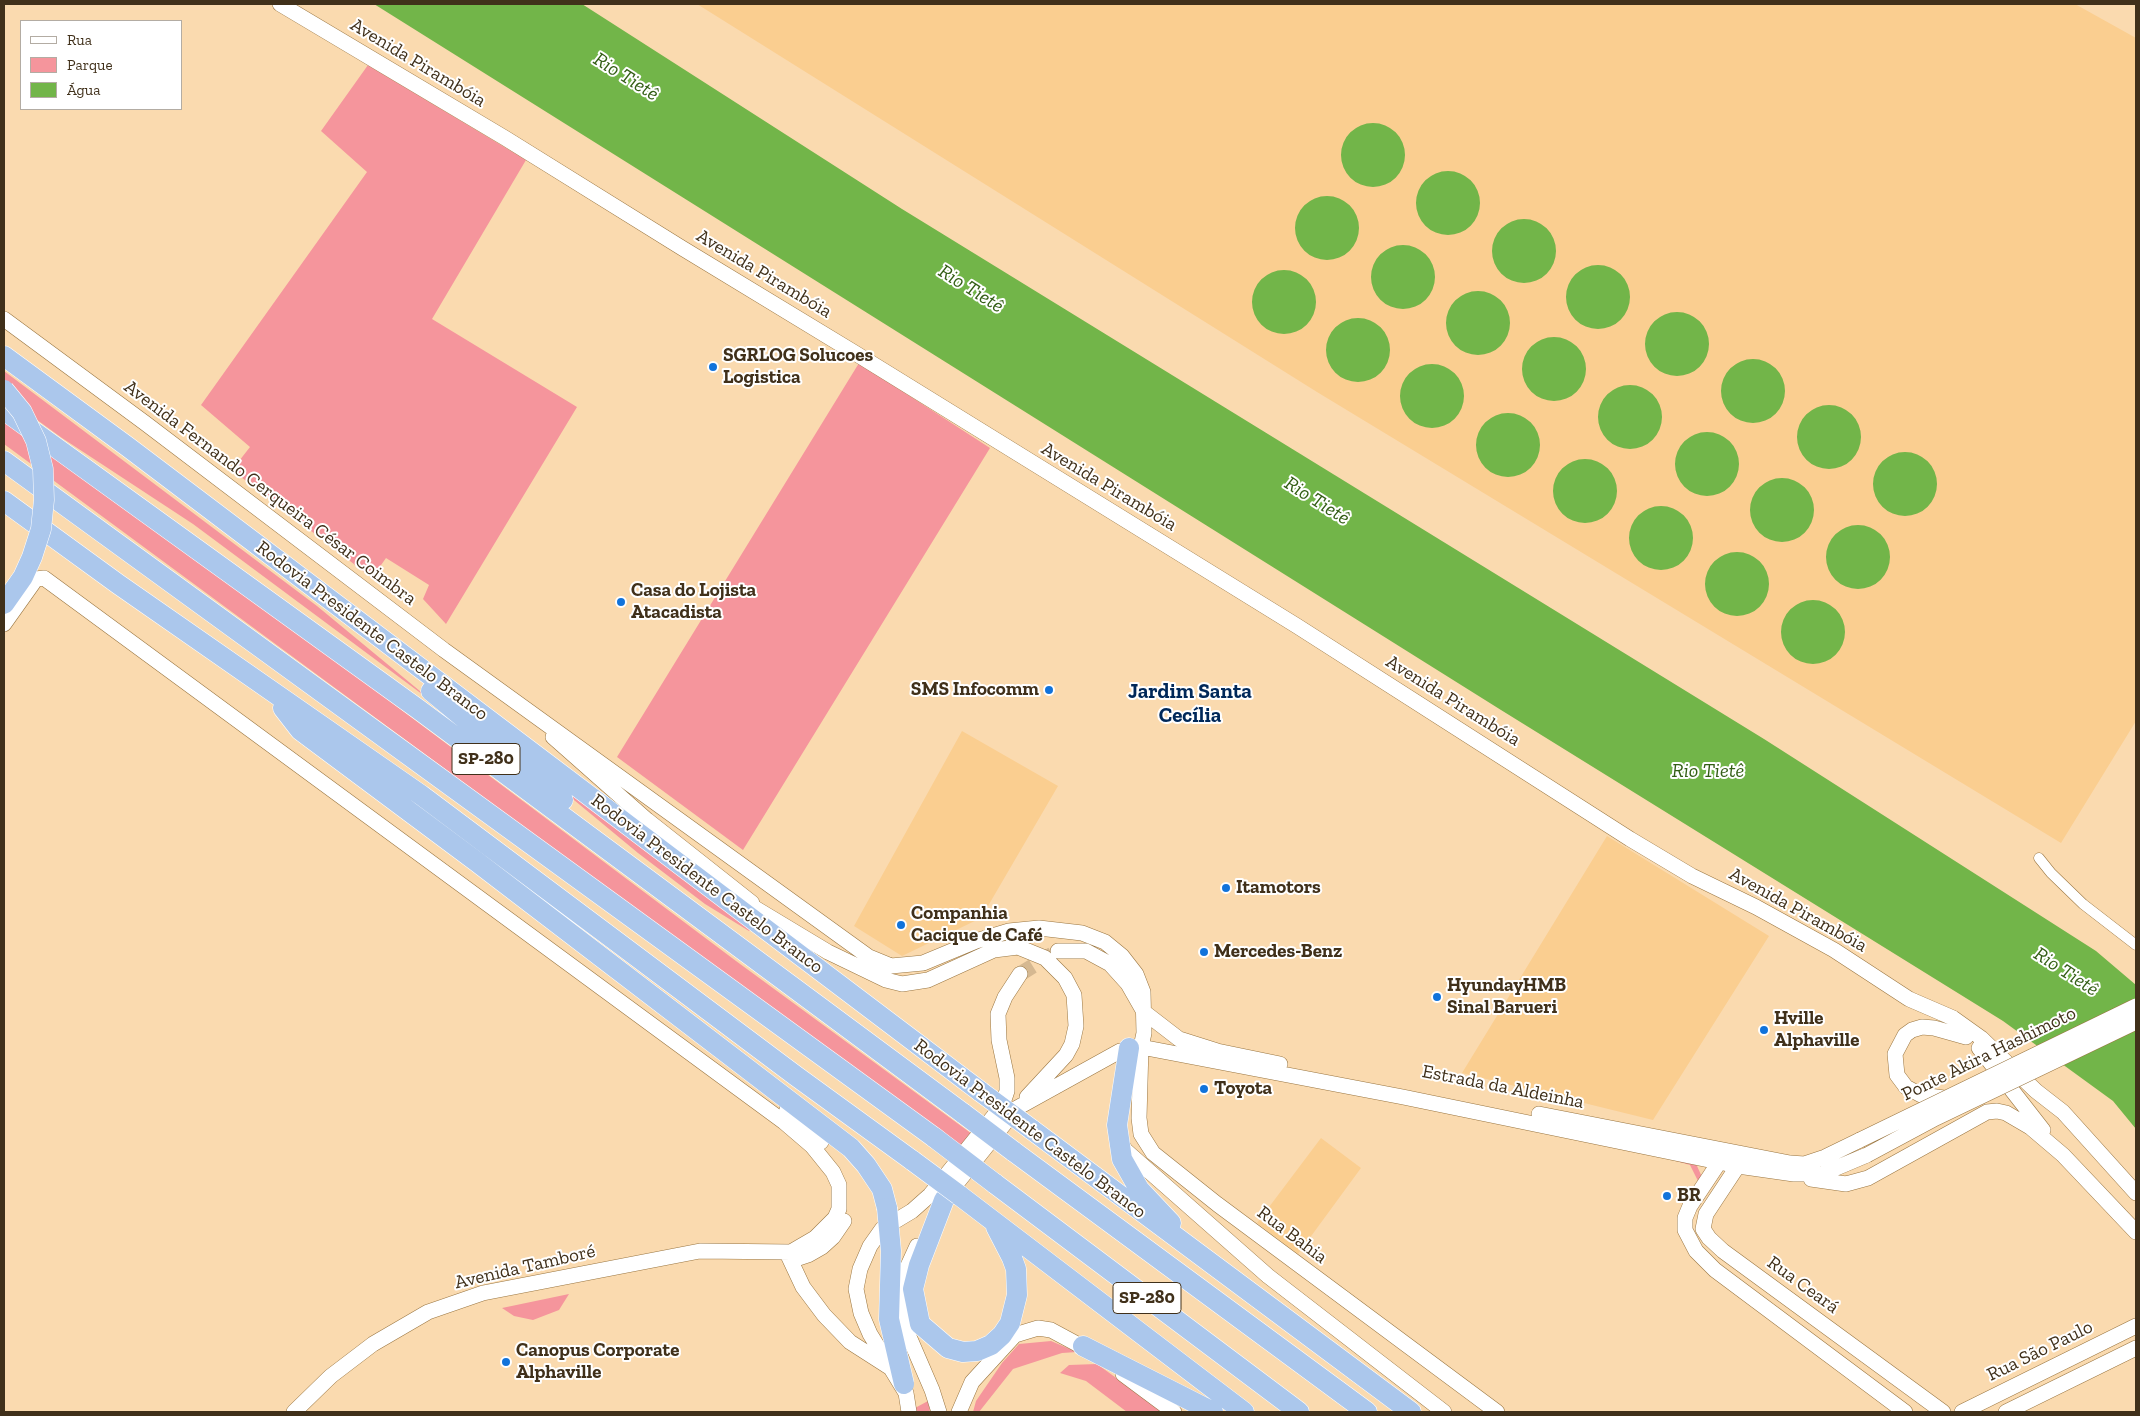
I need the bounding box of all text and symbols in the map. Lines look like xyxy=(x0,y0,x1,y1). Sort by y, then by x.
street label: Avenida Pirambóia xyxy=(346,14,490,112)
legend xyxy=(20,20,182,110)
text: Rua xyxy=(67,31,92,49)
water label: Rio Tietê xyxy=(589,48,663,106)
text: Parque xyxy=(67,56,113,74)
text: Água xyxy=(67,81,100,99)
street label: Avenida Pirambóia xyxy=(692,225,836,323)
water label: Rio Tietê xyxy=(934,260,1008,318)
place label: SGRLOG Solucoes Logistica xyxy=(723,345,873,389)
marker: SGRLOG Solucoes Logistica xyxy=(707,361,719,373)
street label: Avenida Fernando Cerqueira César Coimbra xyxy=(119,376,421,610)
street label: Avenida Pirambóia xyxy=(1037,438,1181,536)
water label: Rio Tietê xyxy=(1280,472,1354,530)
street label: Rodovia Presidente Castelo Branco xyxy=(252,536,492,726)
place label: Casa do Lojista Atacadista xyxy=(631,580,756,624)
marker: Casa do Lojista Atacadista xyxy=(615,596,627,608)
street label: Avenida Pirambóia xyxy=(1382,651,1524,751)
place label: SMS Infocomm xyxy=(911,679,1039,701)
district label: Jardim Santa Cecília xyxy=(1128,679,1252,729)
marker: SMS Infocomm xyxy=(1043,684,1055,696)
road number: SP-280 xyxy=(452,744,520,774)
water label: Rio Tietê xyxy=(1672,759,1744,783)
street label: Rodovia Presidente Castelo Branco xyxy=(587,789,827,979)
street label: Avenida Pirambóia xyxy=(1725,863,1871,957)
place label: Itamotors xyxy=(1236,877,1321,899)
marker: Itamotors xyxy=(1220,882,1232,894)
place label: Companhia Cacique de Café xyxy=(911,903,1043,947)
marker: Companhia Cacique de Café xyxy=(895,919,907,931)
place label: Mercedes-Benz xyxy=(1214,941,1342,963)
water label: Rio Tietê xyxy=(2029,942,2103,1002)
marker: Mercedes-Benz xyxy=(1198,946,1210,958)
place label: HyundayHMB Sinal Barueri xyxy=(1447,975,1566,1019)
marker: HyundayHMB Sinal Barueri xyxy=(1431,991,1443,1003)
street label: Ponte Akira Hashimoto xyxy=(1898,1002,2080,1106)
place label: Hville Alphaville xyxy=(1774,1008,1859,1052)
marker: Hville Alphaville xyxy=(1758,1024,1770,1036)
street label: Rodovia Presidente Castelo Branco xyxy=(910,1034,1150,1224)
street label: Estrada da Aldeinha xyxy=(1420,1060,1586,1114)
place label: Toyota xyxy=(1214,1078,1272,1100)
marker: Toyota xyxy=(1198,1083,1210,1095)
place label: BR xyxy=(1677,1185,1701,1207)
marker: BR xyxy=(1661,1190,1673,1202)
street label: Rua Bahia xyxy=(1253,1201,1331,1269)
street label: Avenida Tamboré xyxy=(453,1240,597,1294)
street label: Rua Ceará xyxy=(1763,1251,1843,1319)
road number: SP-280 xyxy=(1113,1282,1181,1314)
street label: Rua São Paulo xyxy=(1983,1316,2097,1386)
place label: Canopus Corporate Alphaville xyxy=(516,1340,679,1384)
marker: Canopus Corporate Alphaville xyxy=(500,1356,512,1368)

